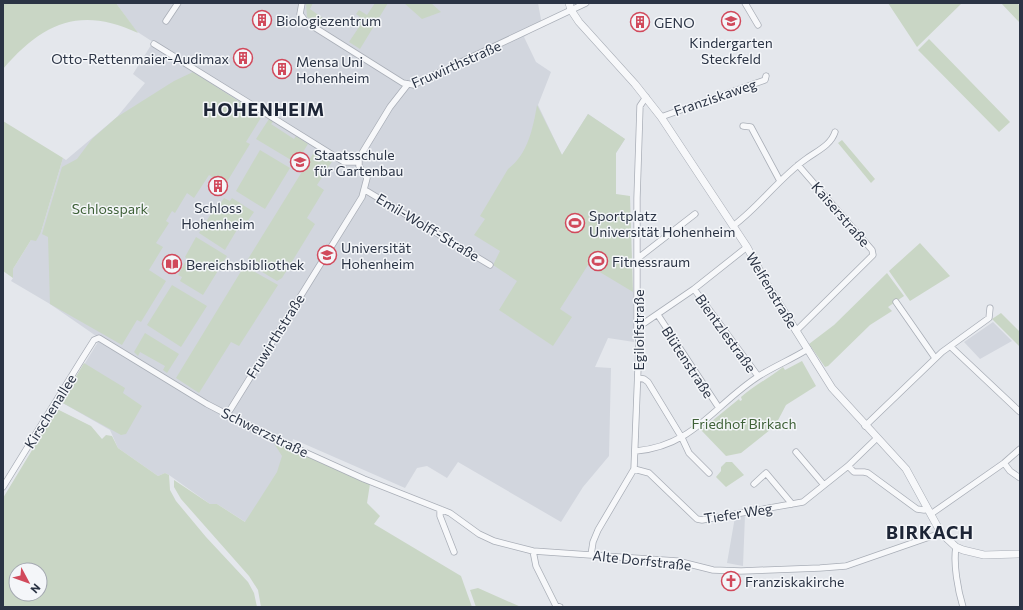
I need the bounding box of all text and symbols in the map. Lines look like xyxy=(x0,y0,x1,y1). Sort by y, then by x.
building icon: Biologiezentrum xyxy=(251,9,273,31)
school or university icon: Kindergarten Steckfeld xyxy=(720,10,742,32)
building icon: GENO xyxy=(629,11,651,33)
place label: Biologiezentrum xyxy=(276,12,381,29)
place label: GENO xyxy=(654,14,695,31)
place label: Kindergarten Steckfeld xyxy=(689,34,773,67)
street label: Fruwirthstraße xyxy=(409,37,503,91)
building icon: Otto-Rettenmaier-Audimax xyxy=(232,47,254,69)
place label: Otto-Rettenmaier-Audimax xyxy=(51,50,230,67)
place label: Mensa Uni Hohenheim xyxy=(296,53,370,86)
building icon: Mensa Uni Hohenheim xyxy=(271,58,293,80)
street label: Franziskaweg xyxy=(671,75,759,119)
district label: HOHENHEIM xyxy=(203,98,325,120)
place label: Staatsschule für Gartenbau xyxy=(314,146,403,179)
school or university icon: Staatsschule für Gartenbau xyxy=(289,151,311,173)
building icon: Schloss Hohenheim xyxy=(207,175,229,197)
street label: Kaiserstraße xyxy=(808,178,874,250)
street label: Emil-Wolff-Straße xyxy=(374,190,482,264)
place label: Schloss Hohenheim xyxy=(181,199,255,232)
park label: Schlosspark xyxy=(72,200,149,217)
place label: Sportplatz Universität Hohenheim xyxy=(589,207,735,240)
sports icon: Sportplatz Universität Hohenheim xyxy=(564,212,586,234)
place label: Universität Hohenheim xyxy=(341,239,415,272)
school or university icon: Universität Hohenheim xyxy=(316,244,338,266)
street label: Welfenstraße xyxy=(743,249,801,331)
sports icon: Fitnessraum xyxy=(587,250,609,272)
library icon: Bereichsbibliothek xyxy=(161,253,183,275)
place label: Fitnessraum xyxy=(612,253,690,270)
place label: Bereichsbibliothek xyxy=(186,256,305,273)
street label: Egilolfstraße xyxy=(630,289,647,371)
street label: Fruwirthstraße xyxy=(242,291,308,381)
street label: Bientzlestraße xyxy=(692,291,760,375)
street label: Blütenstraße xyxy=(658,323,718,401)
street label: Kirschenallee xyxy=(20,371,80,451)
street label: Schwerzstraße xyxy=(219,404,311,460)
park label: Friedhof Birkach xyxy=(691,415,797,432)
street label: Tiefer Weg xyxy=(703,499,774,527)
district label: BIRKACH xyxy=(886,521,974,543)
street label: Alte Dorfstraße xyxy=(592,546,692,574)
north arrow xyxy=(8,562,48,602)
church icon: Franziskakirche xyxy=(720,570,742,592)
place label: Franziskakirche xyxy=(745,573,844,590)
text: N xyxy=(28,582,44,596)

